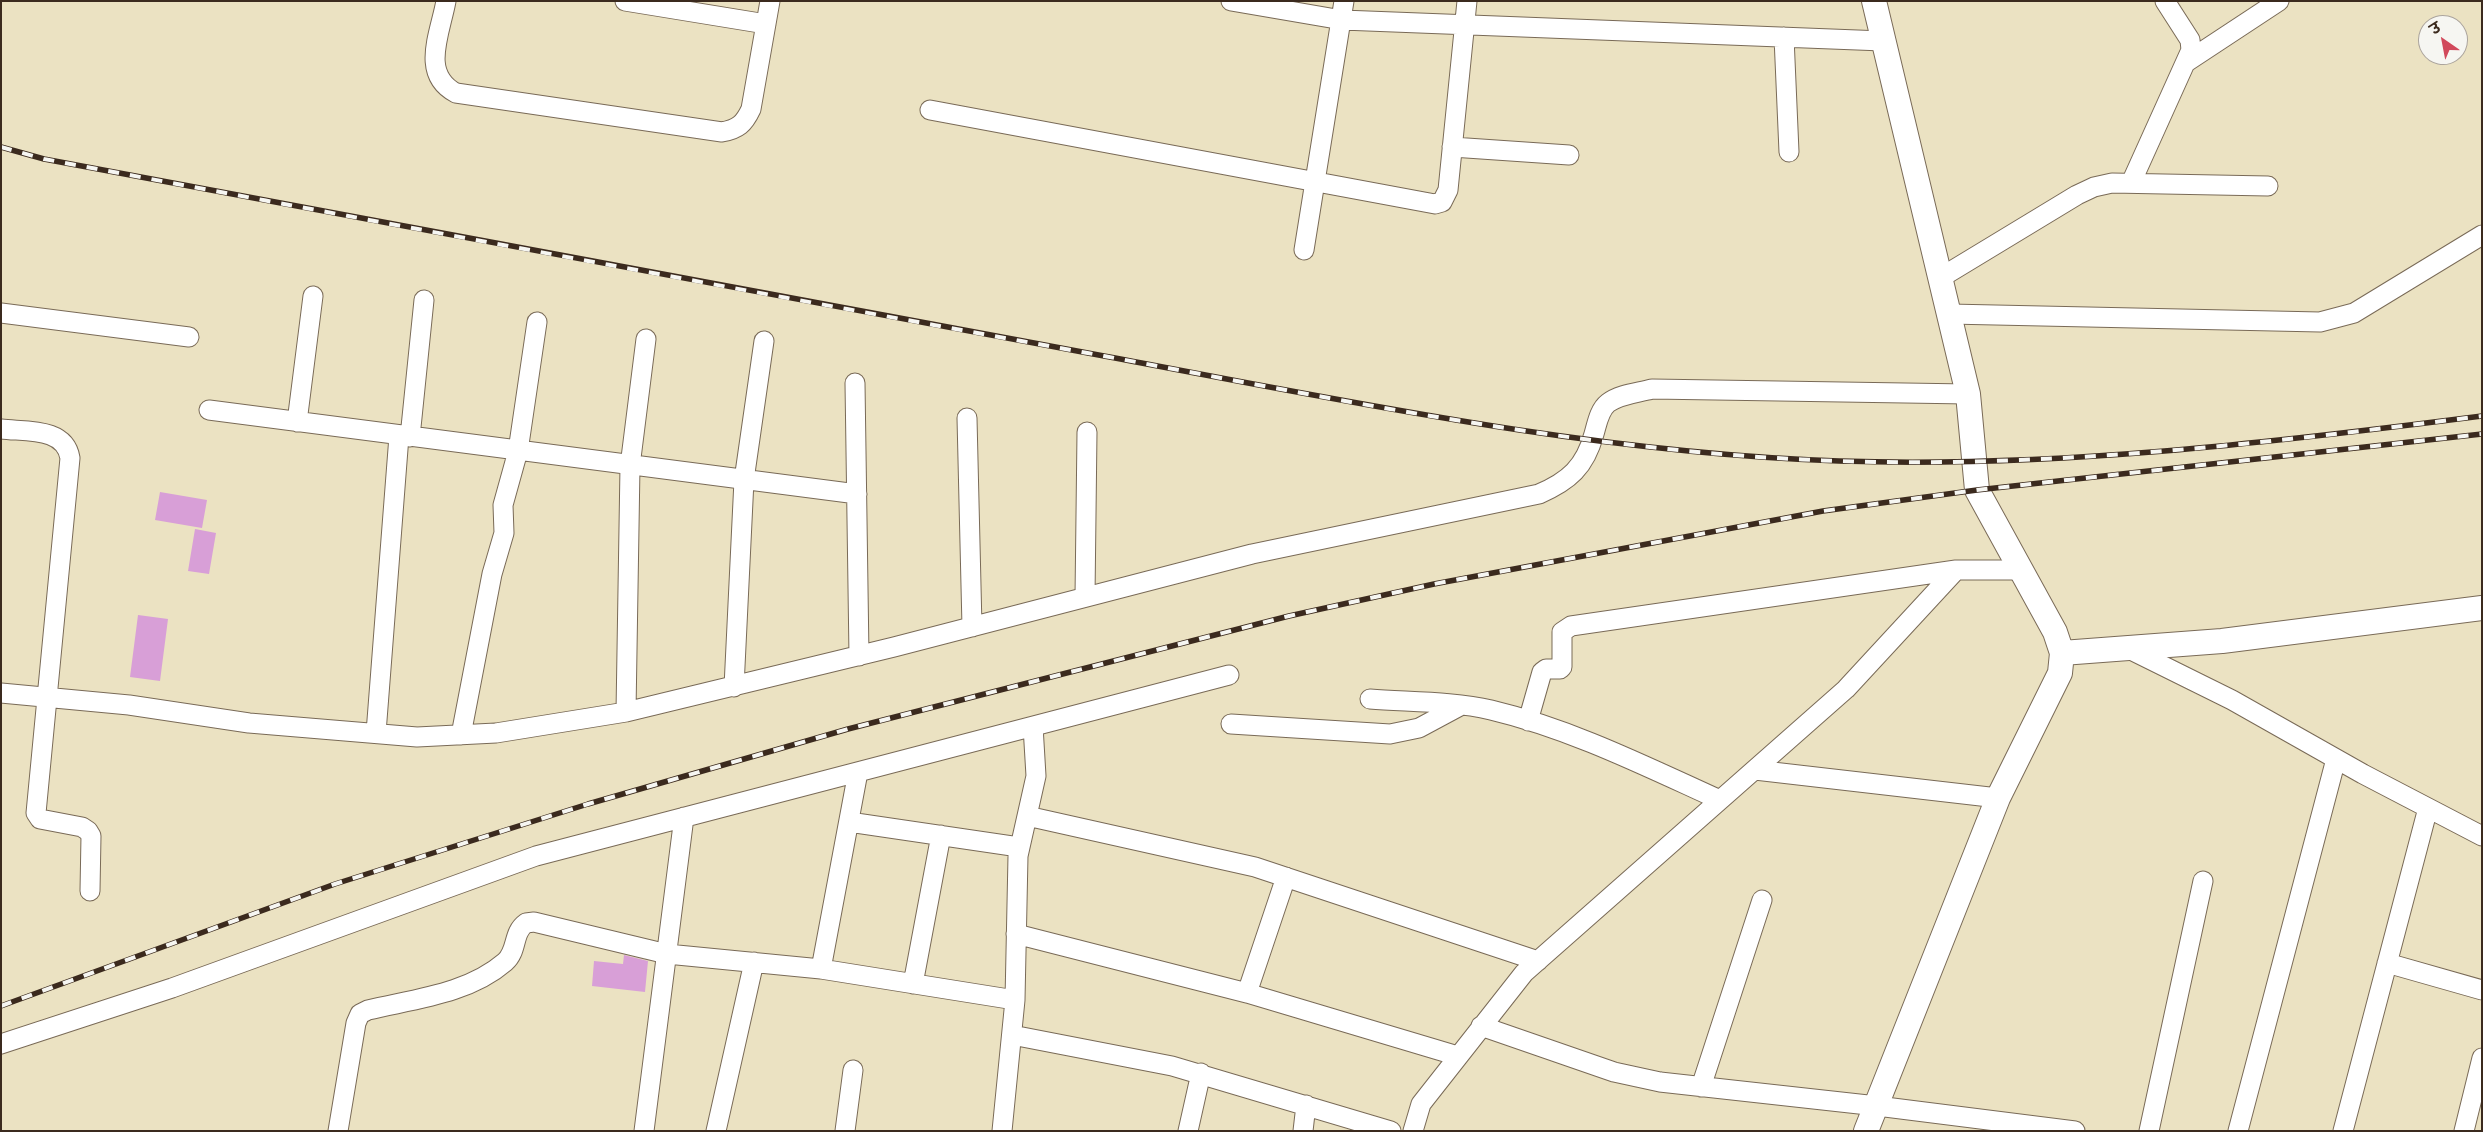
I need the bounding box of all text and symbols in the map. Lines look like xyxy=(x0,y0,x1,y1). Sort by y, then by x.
north arrow xyxy=(2418,15,2468,65)
text: उ xyxy=(2425,16,2445,39)

